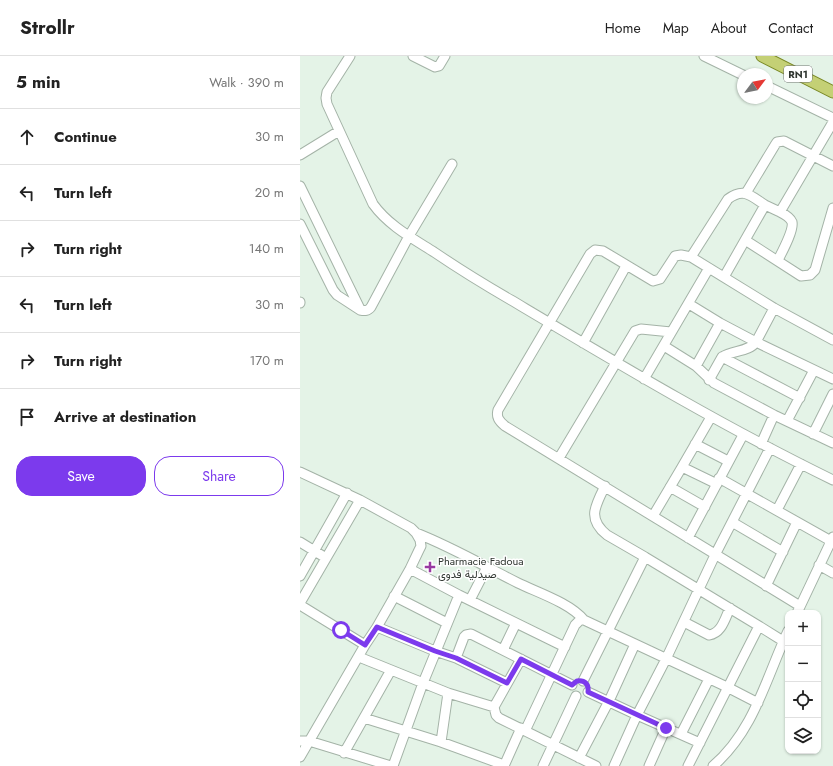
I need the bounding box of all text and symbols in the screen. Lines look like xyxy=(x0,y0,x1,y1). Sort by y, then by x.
text: Strollr xyxy=(20,14,75,41)
text: Home xyxy=(605,18,641,38)
text: Map xyxy=(663,18,689,38)
text: About xyxy=(711,18,746,38)
text: Contact xyxy=(768,18,813,38)
road number: RN1 xyxy=(784,66,812,82)
north arrow xyxy=(737,68,773,104)
text: 5 min xyxy=(16,70,60,94)
text: Walk · 390 m xyxy=(209,73,284,92)
icon: ahead xyxy=(16,126,38,148)
text: Continue xyxy=(54,126,117,148)
text: 30 m xyxy=(255,127,284,146)
icon: left xyxy=(16,182,38,204)
text: Turn left xyxy=(54,182,112,204)
text: 20 m xyxy=(255,183,284,202)
icon: right xyxy=(16,238,38,260)
text: Turn right xyxy=(54,238,122,260)
text: 140 m xyxy=(249,239,284,258)
icon: left xyxy=(16,294,38,316)
text: Turn left xyxy=(54,294,112,316)
text: 30 m xyxy=(255,295,284,314)
icon: right xyxy=(16,350,38,372)
text: Turn right xyxy=(54,350,122,372)
text: 170 m xyxy=(249,351,284,370)
icon: arrive xyxy=(16,406,38,428)
text: Arrive at destination xyxy=(54,406,196,428)
button: Save xyxy=(16,456,146,496)
button: Share xyxy=(154,456,284,496)
place label: Pharmacie Fadoua صيدلية فدوى xyxy=(438,553,524,582)
marker: Pharmacie Fadoua صيدلية فدوى xyxy=(425,562,435,572)
map controls xyxy=(785,610,821,754)
button: + xyxy=(785,610,821,646)
route start xyxy=(332,621,350,639)
button: − xyxy=(785,646,821,682)
button: locate xyxy=(785,682,821,718)
button: layers xyxy=(785,718,821,754)
route end xyxy=(657,719,675,737)

